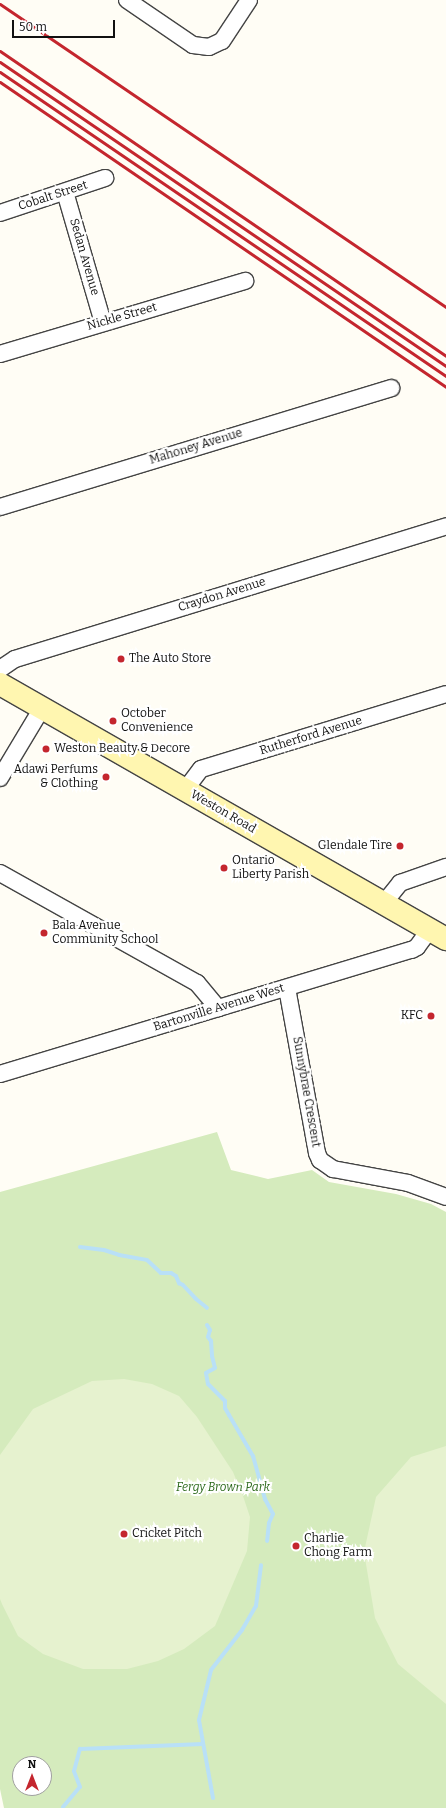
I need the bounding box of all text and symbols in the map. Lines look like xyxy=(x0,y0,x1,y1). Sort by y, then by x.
scale bar xyxy=(14,12,117,38)
text: 50 m xyxy=(19,20,47,34)
street label: Cobalt Street xyxy=(17,178,89,214)
street label: Sedan Avenue xyxy=(66,217,102,297)
street label: Nickle Street xyxy=(85,300,159,334)
street label: Mahoney Avenue xyxy=(148,426,244,468)
street label: Craydon Avenue xyxy=(176,575,268,615)
place label: The Auto Store xyxy=(129,652,211,666)
marker: The Auto Store xyxy=(116,654,126,664)
place label: October Convenience xyxy=(121,707,193,735)
street label: Rutherford Avenue xyxy=(258,714,364,758)
marker: October Convenience xyxy=(108,716,118,726)
place label: Weston Beauty & Decore xyxy=(54,742,190,756)
marker: Weston Beauty & Decore xyxy=(41,744,51,754)
place label: Adawi Perfums & Clothing xyxy=(14,763,98,791)
marker: Adawi Perfums & Clothing xyxy=(101,772,111,782)
street label: Weston Road xyxy=(188,788,258,836)
place label: Glendale Tire xyxy=(318,839,392,853)
marker: Glendale Tire xyxy=(395,841,405,851)
place label: Ontario Liberty Parish xyxy=(232,854,309,882)
marker: Ontario Liberty Parish xyxy=(219,863,229,873)
place label: Bala Avenue Community School xyxy=(52,919,158,947)
marker: Bala Avenue Community School xyxy=(39,928,49,938)
street label: Bartonville Avenue West xyxy=(152,981,286,1035)
place label: KFC xyxy=(401,1009,423,1023)
marker: KFC xyxy=(426,1011,436,1021)
street label: Sunnybrae Crescent xyxy=(289,1036,323,1148)
park label: Fergy Brown Park xyxy=(176,1481,270,1495)
place label: Cricket Pitch xyxy=(132,1527,202,1541)
marker: Cricket Pitch xyxy=(119,1529,129,1539)
place label: Charlie Chong Farm xyxy=(304,1532,372,1560)
marker: Charlie Chong Farm xyxy=(291,1541,301,1551)
north arrow xyxy=(12,1756,52,1796)
text: N xyxy=(28,1758,36,1771)

